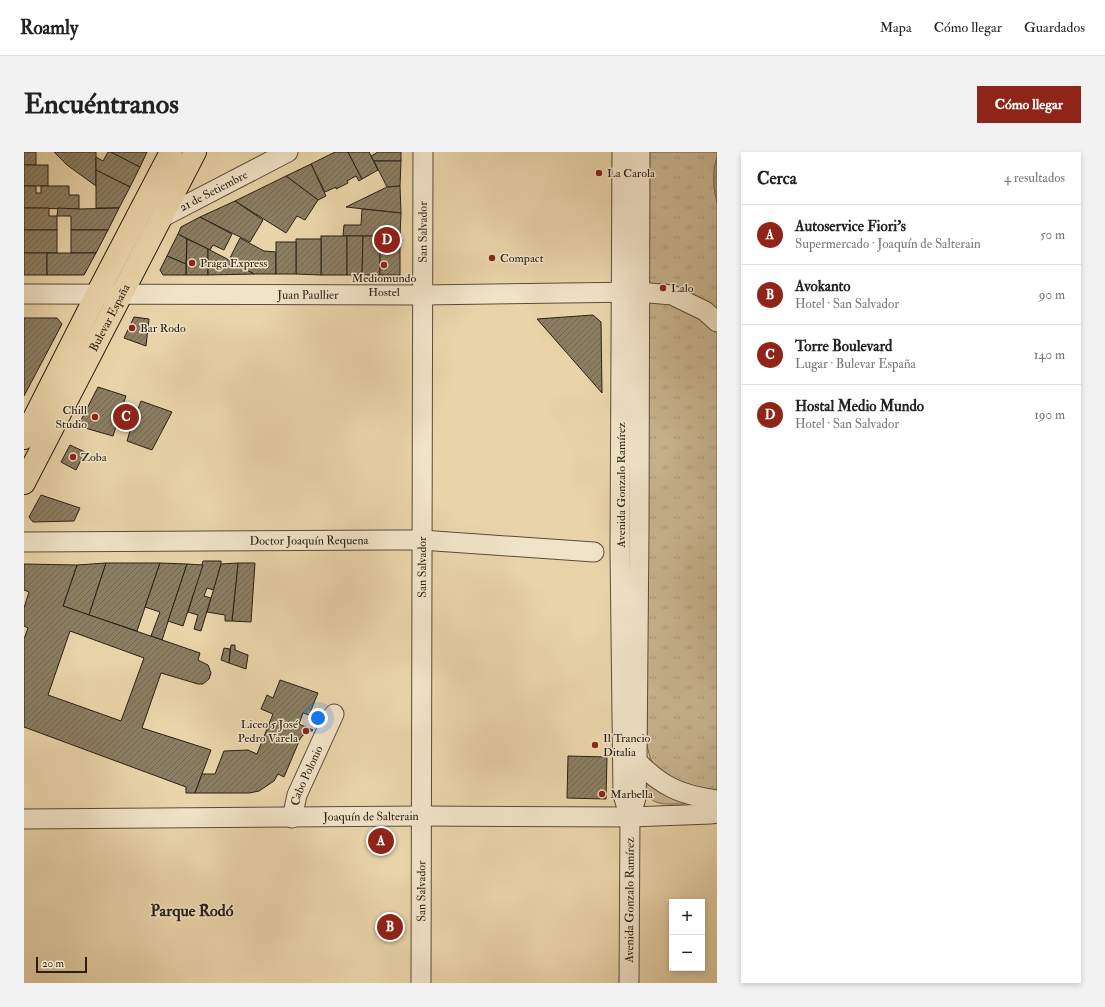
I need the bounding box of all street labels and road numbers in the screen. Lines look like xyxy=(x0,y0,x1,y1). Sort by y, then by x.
street label: 21 de Setiembre xyxy=(177,167,250,215)
street label: San Salvador xyxy=(415,201,430,263)
street label: Bulevar España xyxy=(86,280,134,354)
street label: Juan Paullier xyxy=(276,287,339,302)
street label: Avenida Gonzalo Ramírez xyxy=(614,422,629,549)
street label: Doctor Joaquín Requena xyxy=(249,533,370,548)
street label: San Salvador xyxy=(414,536,430,598)
street label: Cabo Polonio xyxy=(287,743,326,807)
street label: Joaquín de Salterain xyxy=(322,809,419,824)
street label: Avenida Gonzalo Ramírez xyxy=(622,837,637,964)
street label: San Salvador xyxy=(414,860,429,922)

